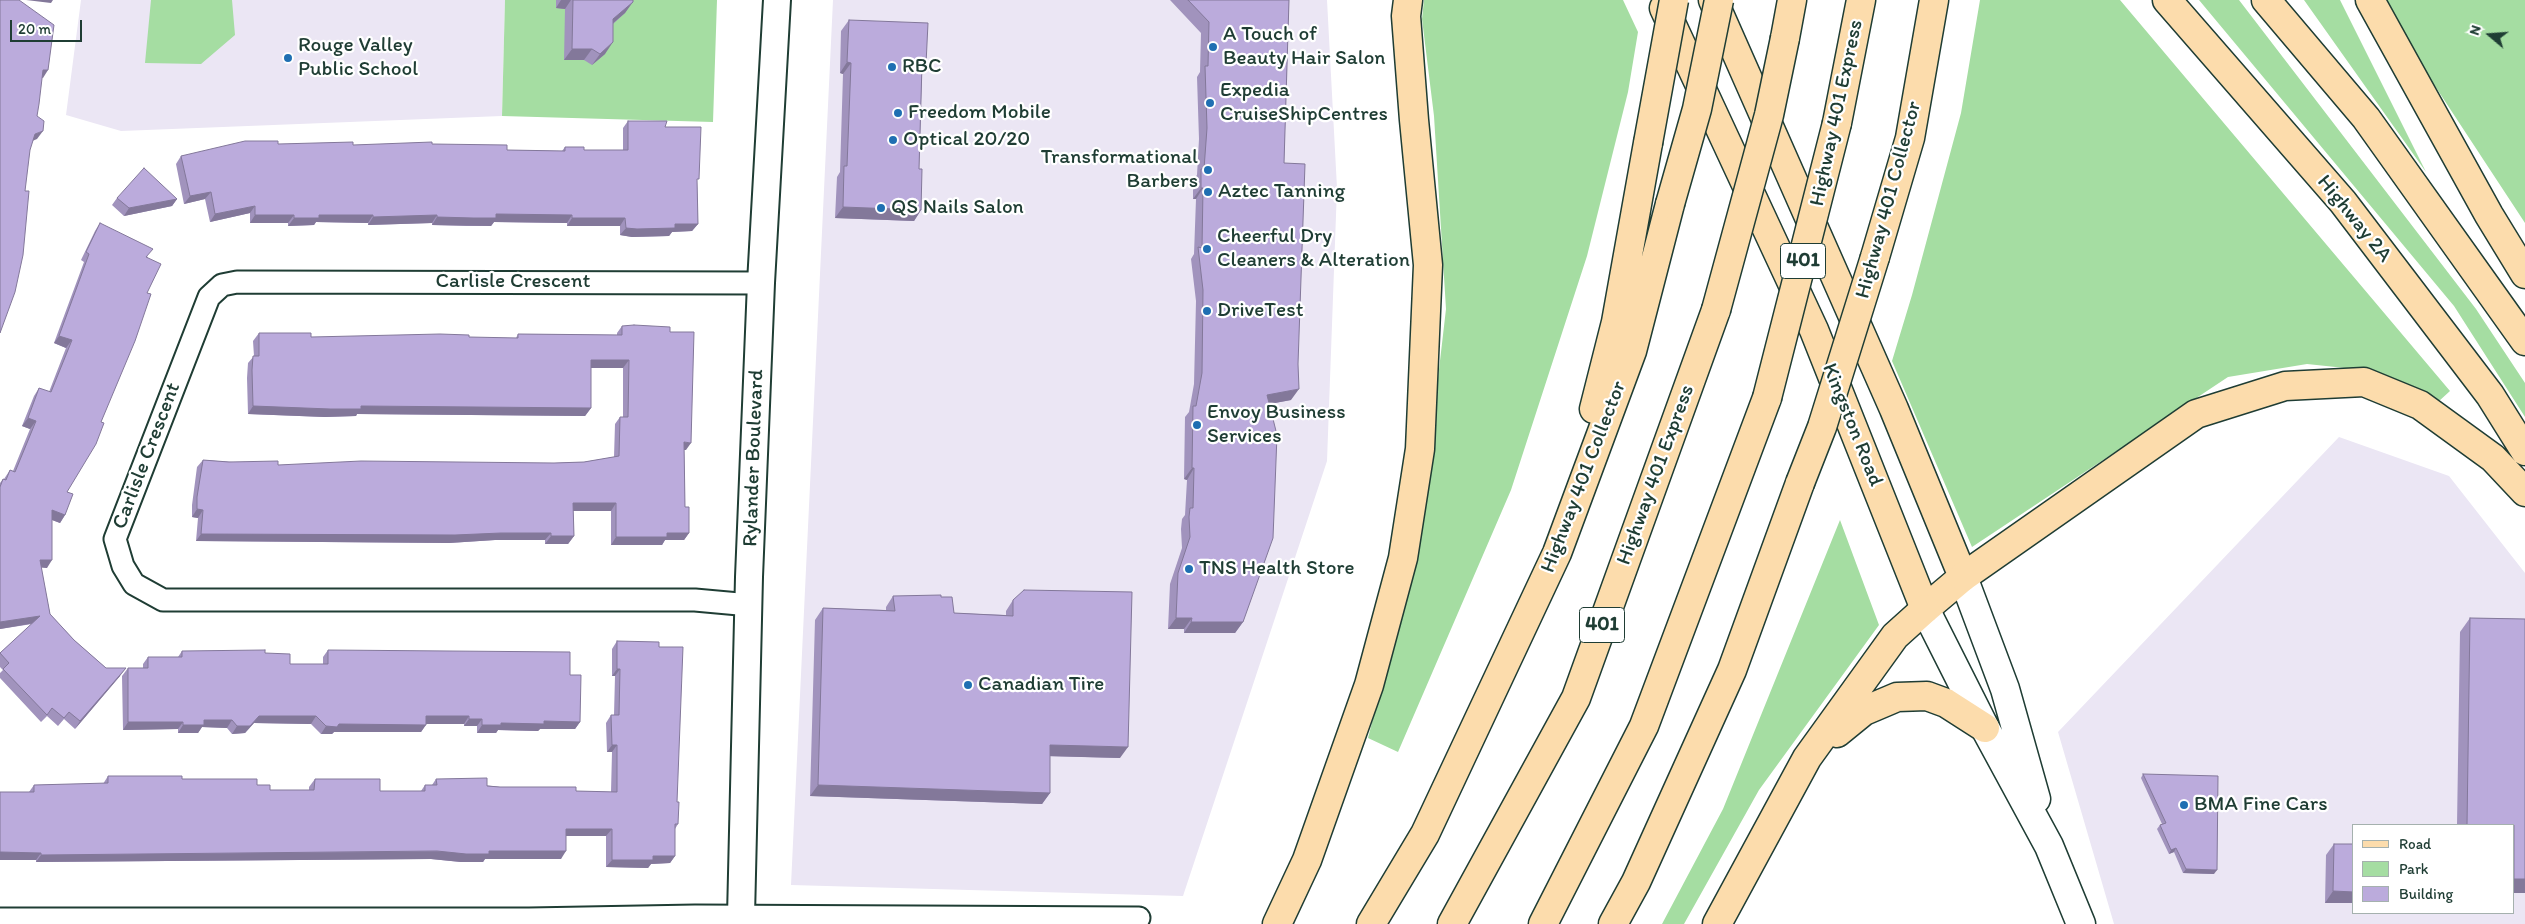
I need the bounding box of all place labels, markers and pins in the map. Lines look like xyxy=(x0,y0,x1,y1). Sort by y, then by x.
place label: A Touch of Beauty Hair Salon xyxy=(1223,22,1386,72)
place label: Rouge Valley Public School xyxy=(298,33,418,83)
marker: A Touch of Beauty Hair Salon xyxy=(1207,41,1219,53)
marker: Rouge Valley Public School xyxy=(282,52,294,64)
place label: RBC xyxy=(902,54,941,80)
marker: RBC xyxy=(886,61,898,73)
place label: Expedia CruiseShipCentres xyxy=(1220,78,1388,128)
marker: Expedia CruiseShipCentres xyxy=(1204,97,1216,109)
place label: Freedom Mobile xyxy=(908,100,1051,126)
marker: Freedom Mobile xyxy=(892,107,904,119)
place label: Optical 20/20 xyxy=(903,127,1030,153)
marker: Optical 20/20 xyxy=(887,134,899,146)
place label: Transformational Barbers xyxy=(1041,145,1198,195)
marker: Transformational Barbers xyxy=(1202,164,1214,176)
place label: Aztec Tanning xyxy=(1218,179,1345,205)
marker: Aztec Tanning xyxy=(1202,186,1214,198)
place label: QS Nails Salon xyxy=(891,195,1024,221)
marker: QS Nails Salon xyxy=(875,202,887,214)
place label: Cheerful Dry Cleaners & Alteration xyxy=(1217,224,1410,274)
marker: Cheerful Dry Cleaners & Alteration xyxy=(1201,243,1213,255)
place label: DriveTest xyxy=(1217,298,1304,324)
marker: DriveTest xyxy=(1201,305,1213,317)
place label: Envoy Business Services xyxy=(1207,400,1345,450)
marker: Envoy Business Services xyxy=(1191,419,1203,431)
place label: TNS Health Store xyxy=(1199,556,1354,582)
marker: TNS Health Store xyxy=(1183,563,1195,575)
place label: Canadian Tire xyxy=(978,672,1104,698)
marker: Canadian Tire xyxy=(962,679,974,691)
place label: BMA Fine Cars xyxy=(2194,792,2328,818)
marker: BMA Fine Cars xyxy=(2178,799,2190,811)

